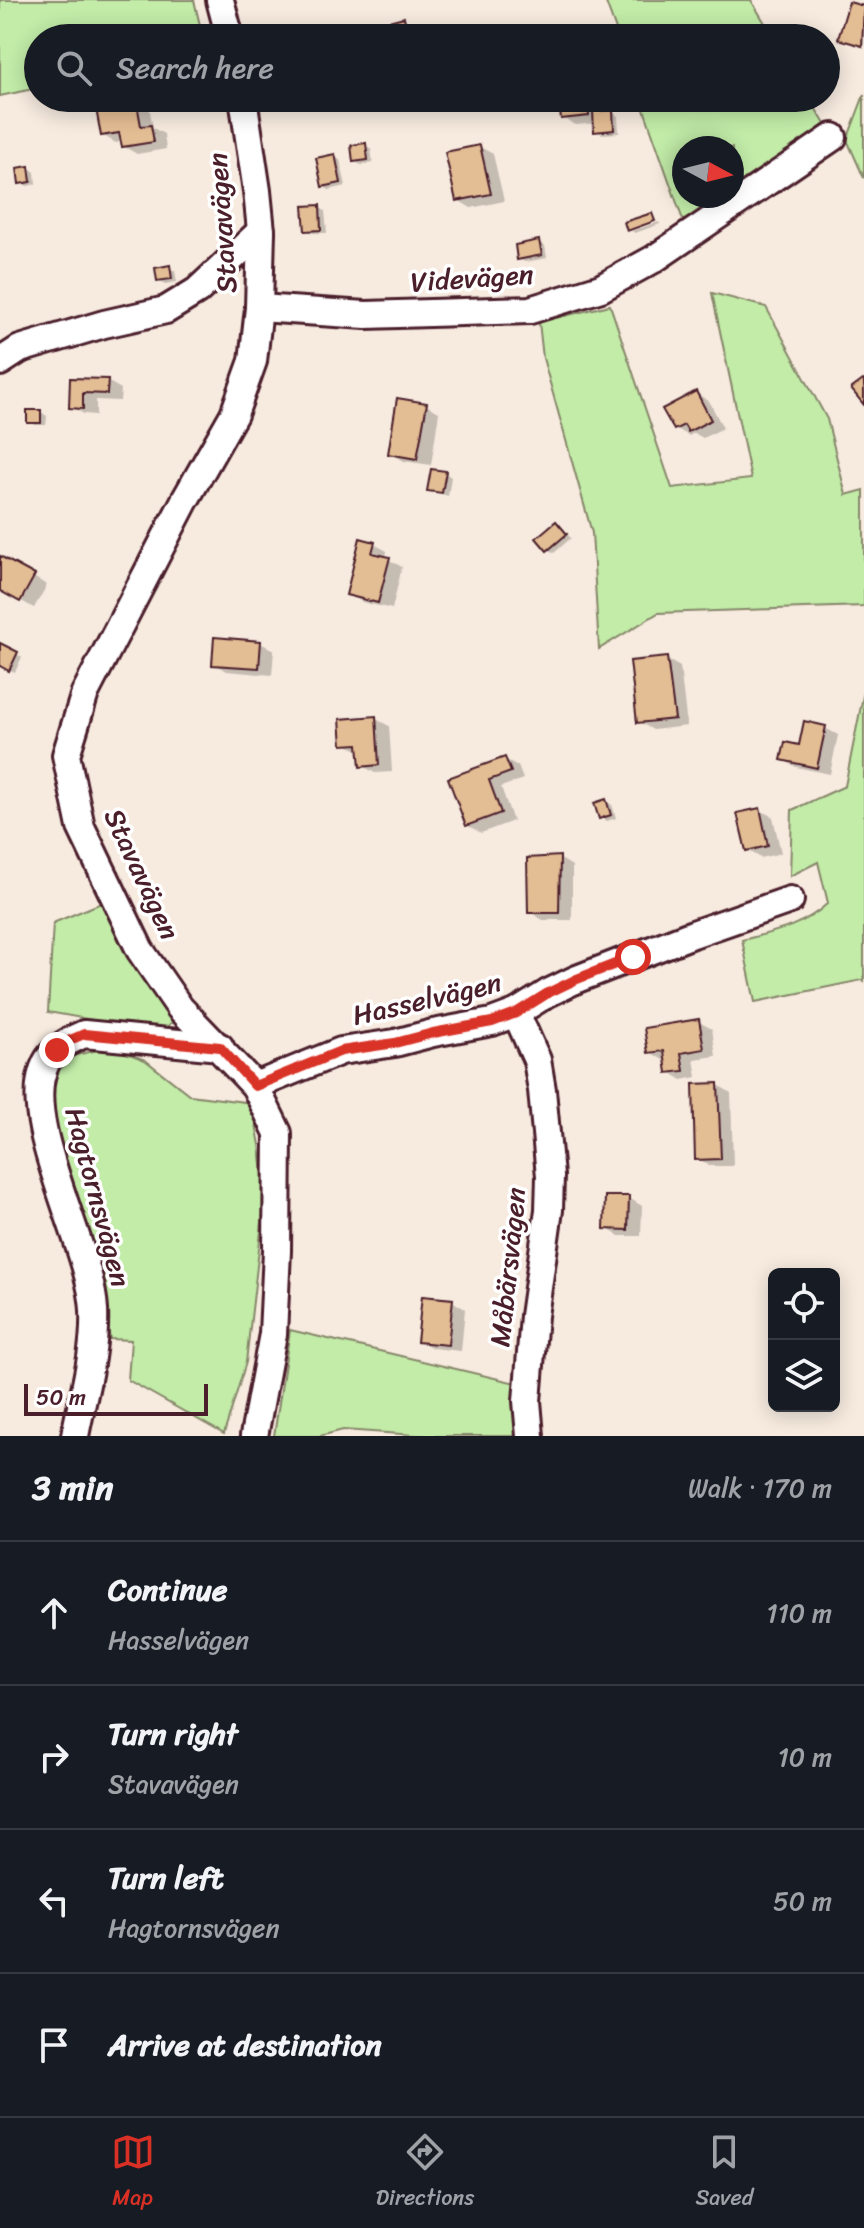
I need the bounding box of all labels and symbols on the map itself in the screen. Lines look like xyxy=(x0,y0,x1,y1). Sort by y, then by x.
north arrow xyxy=(672,136,744,208)
street label: Stavavägen xyxy=(193,151,251,295)
street label: Videvägen xyxy=(409,249,535,307)
street label: Stavavägen xyxy=(90,800,194,948)
route start xyxy=(615,939,651,975)
street label: Hasselvägen xyxy=(347,958,507,1040)
route end xyxy=(39,1032,75,1068)
street label: Hagtornsvägen xyxy=(50,1101,146,1293)
street label: Måbärsvägen xyxy=(475,1185,541,1349)
scale bar xyxy=(24,1380,208,1416)

